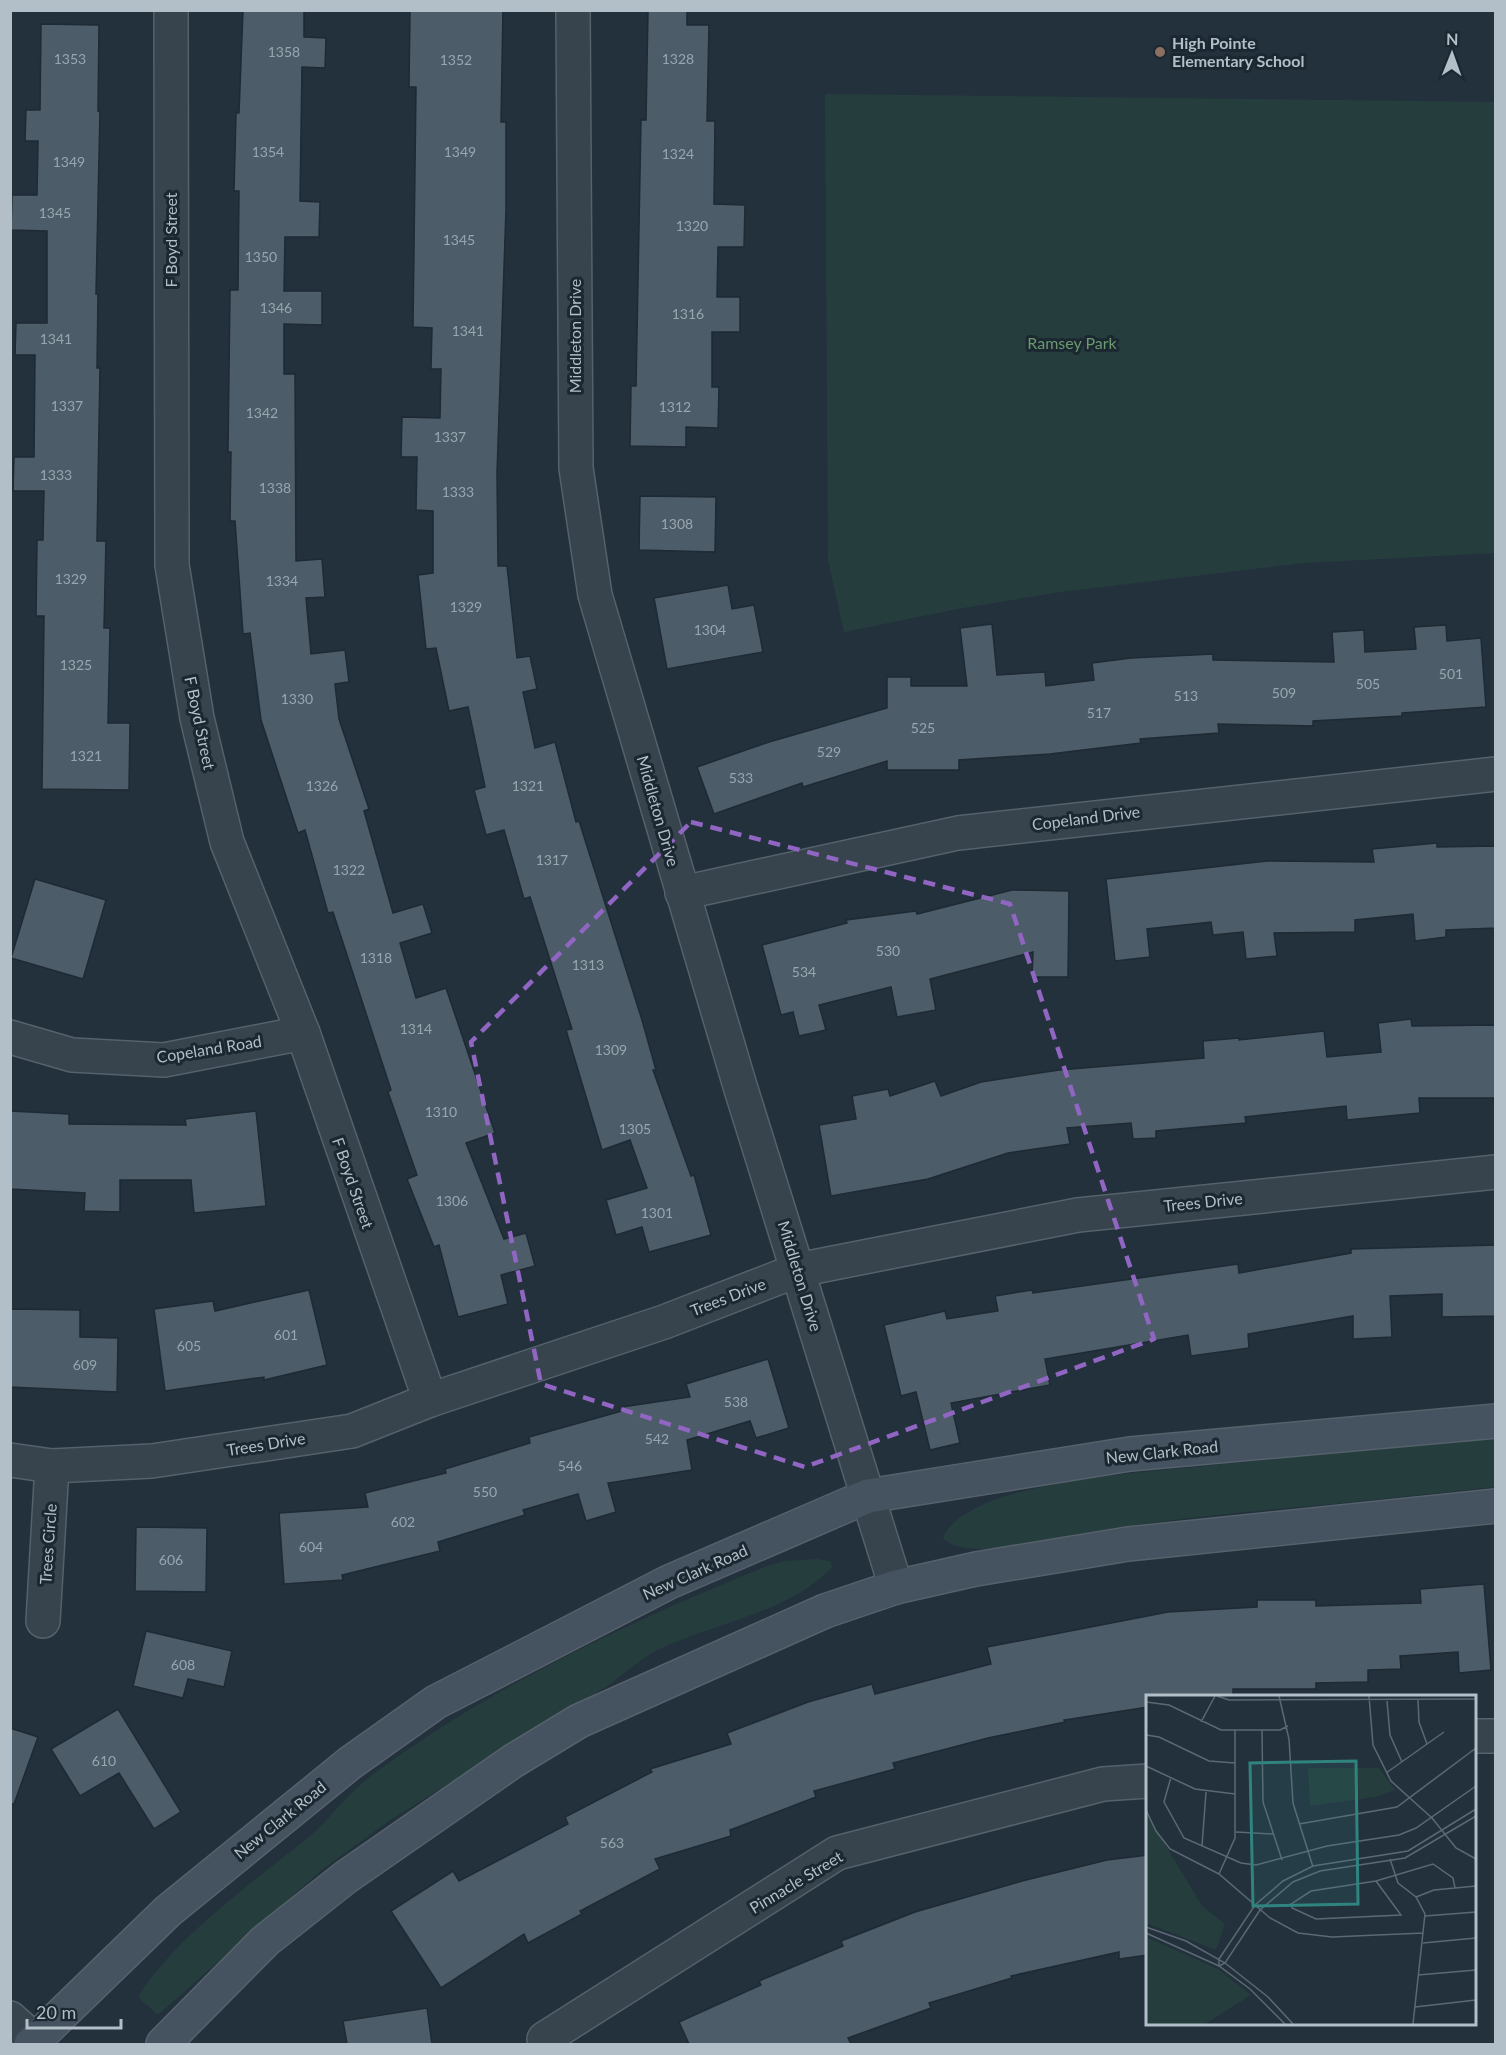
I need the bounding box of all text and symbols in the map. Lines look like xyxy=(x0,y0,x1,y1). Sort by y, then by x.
north arrow xyxy=(1422,24,1482,84)
text: N xyxy=(1446,29,1459,48)
place label: High Pointe Elementary School xyxy=(1172,33,1304,70)
house number: 1358 xyxy=(268,43,300,60)
marker: High Pointe Elementary School xyxy=(1153,45,1167,59)
house number: 1353 xyxy=(54,50,86,67)
house number: 1328 xyxy=(662,50,694,67)
house number: 1352 xyxy=(440,51,472,68)
house number: 1354 xyxy=(252,143,284,160)
house number: 1349 xyxy=(444,143,476,160)
house number: 1324 xyxy=(662,145,694,162)
house number: 1349 xyxy=(53,153,85,170)
street label: F Boyd Street xyxy=(161,192,180,288)
house number: 1345 xyxy=(39,204,71,221)
house number: 1320 xyxy=(676,217,708,234)
house number: 1345 xyxy=(443,231,475,248)
house number: 1350 xyxy=(245,248,277,265)
street label: Middleton Drive xyxy=(565,279,584,393)
house number: 1346 xyxy=(260,299,292,316)
house number: 1316 xyxy=(672,305,704,322)
house number: 1341 xyxy=(452,322,484,339)
house number: 1341 xyxy=(40,330,72,347)
park label: Ramsey Park xyxy=(1027,333,1118,352)
house number: 1337 xyxy=(51,397,83,414)
house number: 1312 xyxy=(659,398,691,415)
house number: 1342 xyxy=(246,404,278,421)
house number: 1337 xyxy=(434,428,466,445)
house number: 1333 xyxy=(40,466,72,483)
house number: 1338 xyxy=(259,479,291,496)
house number: 1333 xyxy=(442,483,474,500)
house number: 1308 xyxy=(661,515,693,532)
house number: 1329 xyxy=(55,570,87,587)
house number: 1334 xyxy=(266,572,298,589)
house number: 1329 xyxy=(450,598,482,615)
house number: 1304 xyxy=(694,621,726,638)
house number: 1325 xyxy=(60,656,92,673)
house number: 501 xyxy=(1439,665,1463,682)
street label: F Boyd Street xyxy=(181,674,220,772)
house number: 505 xyxy=(1356,675,1380,692)
house number: 509 xyxy=(1272,684,1296,701)
house number: 513 xyxy=(1174,687,1198,704)
house number: 1330 xyxy=(281,690,313,707)
house number: 517 xyxy=(1087,704,1111,721)
house number: 525 xyxy=(911,719,935,736)
house number: 529 xyxy=(817,743,841,760)
house number: 1321 xyxy=(70,747,102,764)
street label: Middleton Drive xyxy=(634,753,683,869)
house number: 533 xyxy=(729,769,753,786)
house number: 1326 xyxy=(306,777,338,794)
house number: 1321 xyxy=(512,777,544,794)
street label: Copeland Drive xyxy=(1031,801,1141,834)
house number: 1317 xyxy=(536,851,568,868)
house number: 1322 xyxy=(333,861,365,878)
house number: 530 xyxy=(876,942,900,959)
house number: 1318 xyxy=(360,949,392,966)
house number: 1313 xyxy=(572,956,604,973)
house number: 534 xyxy=(792,963,816,980)
house number: 1314 xyxy=(400,1020,432,1037)
street label: Copeland Road xyxy=(155,1031,263,1066)
house number: 1309 xyxy=(595,1041,627,1058)
house number: 1310 xyxy=(425,1103,457,1120)
house number: 1305 xyxy=(619,1120,651,1137)
street label: F Boyd Street xyxy=(329,1135,378,1231)
street label: Trees Drive xyxy=(1163,1188,1243,1215)
house number: 1306 xyxy=(436,1192,468,1209)
house number: 1301 xyxy=(641,1204,673,1221)
street label: Middleton Drive xyxy=(775,1218,826,1333)
street label: Trees Drive xyxy=(687,1273,768,1320)
house number: 601 xyxy=(274,1326,298,1343)
house number: 605 xyxy=(177,1337,201,1354)
house number: 609 xyxy=(73,1356,97,1373)
house number: 538 xyxy=(724,1393,748,1410)
street label: Trees Drive xyxy=(225,1428,307,1459)
house number: 542 xyxy=(645,1430,669,1447)
street label: New Clark Road xyxy=(1105,1436,1219,1467)
house number: 546 xyxy=(558,1457,582,1474)
house number: 550 xyxy=(473,1483,497,1500)
street label: Trees Circle xyxy=(35,1503,60,1585)
house number: 602 xyxy=(391,1513,415,1530)
house number: 604 xyxy=(299,1538,323,1555)
street label: New Clark Road xyxy=(639,1540,750,1603)
house number: 606 xyxy=(159,1551,183,1568)
house number: 608 xyxy=(171,1656,195,1673)
inset map xyxy=(1146,1695,1476,2025)
house number: 610 xyxy=(92,1752,116,1769)
street label: New Clark Road xyxy=(230,1777,329,1862)
house number: 563 xyxy=(600,1834,624,1851)
street label: Pinnacle Street xyxy=(746,1846,846,1917)
scale bar xyxy=(27,1992,122,2030)
text: 20 m xyxy=(36,2001,76,2023)

